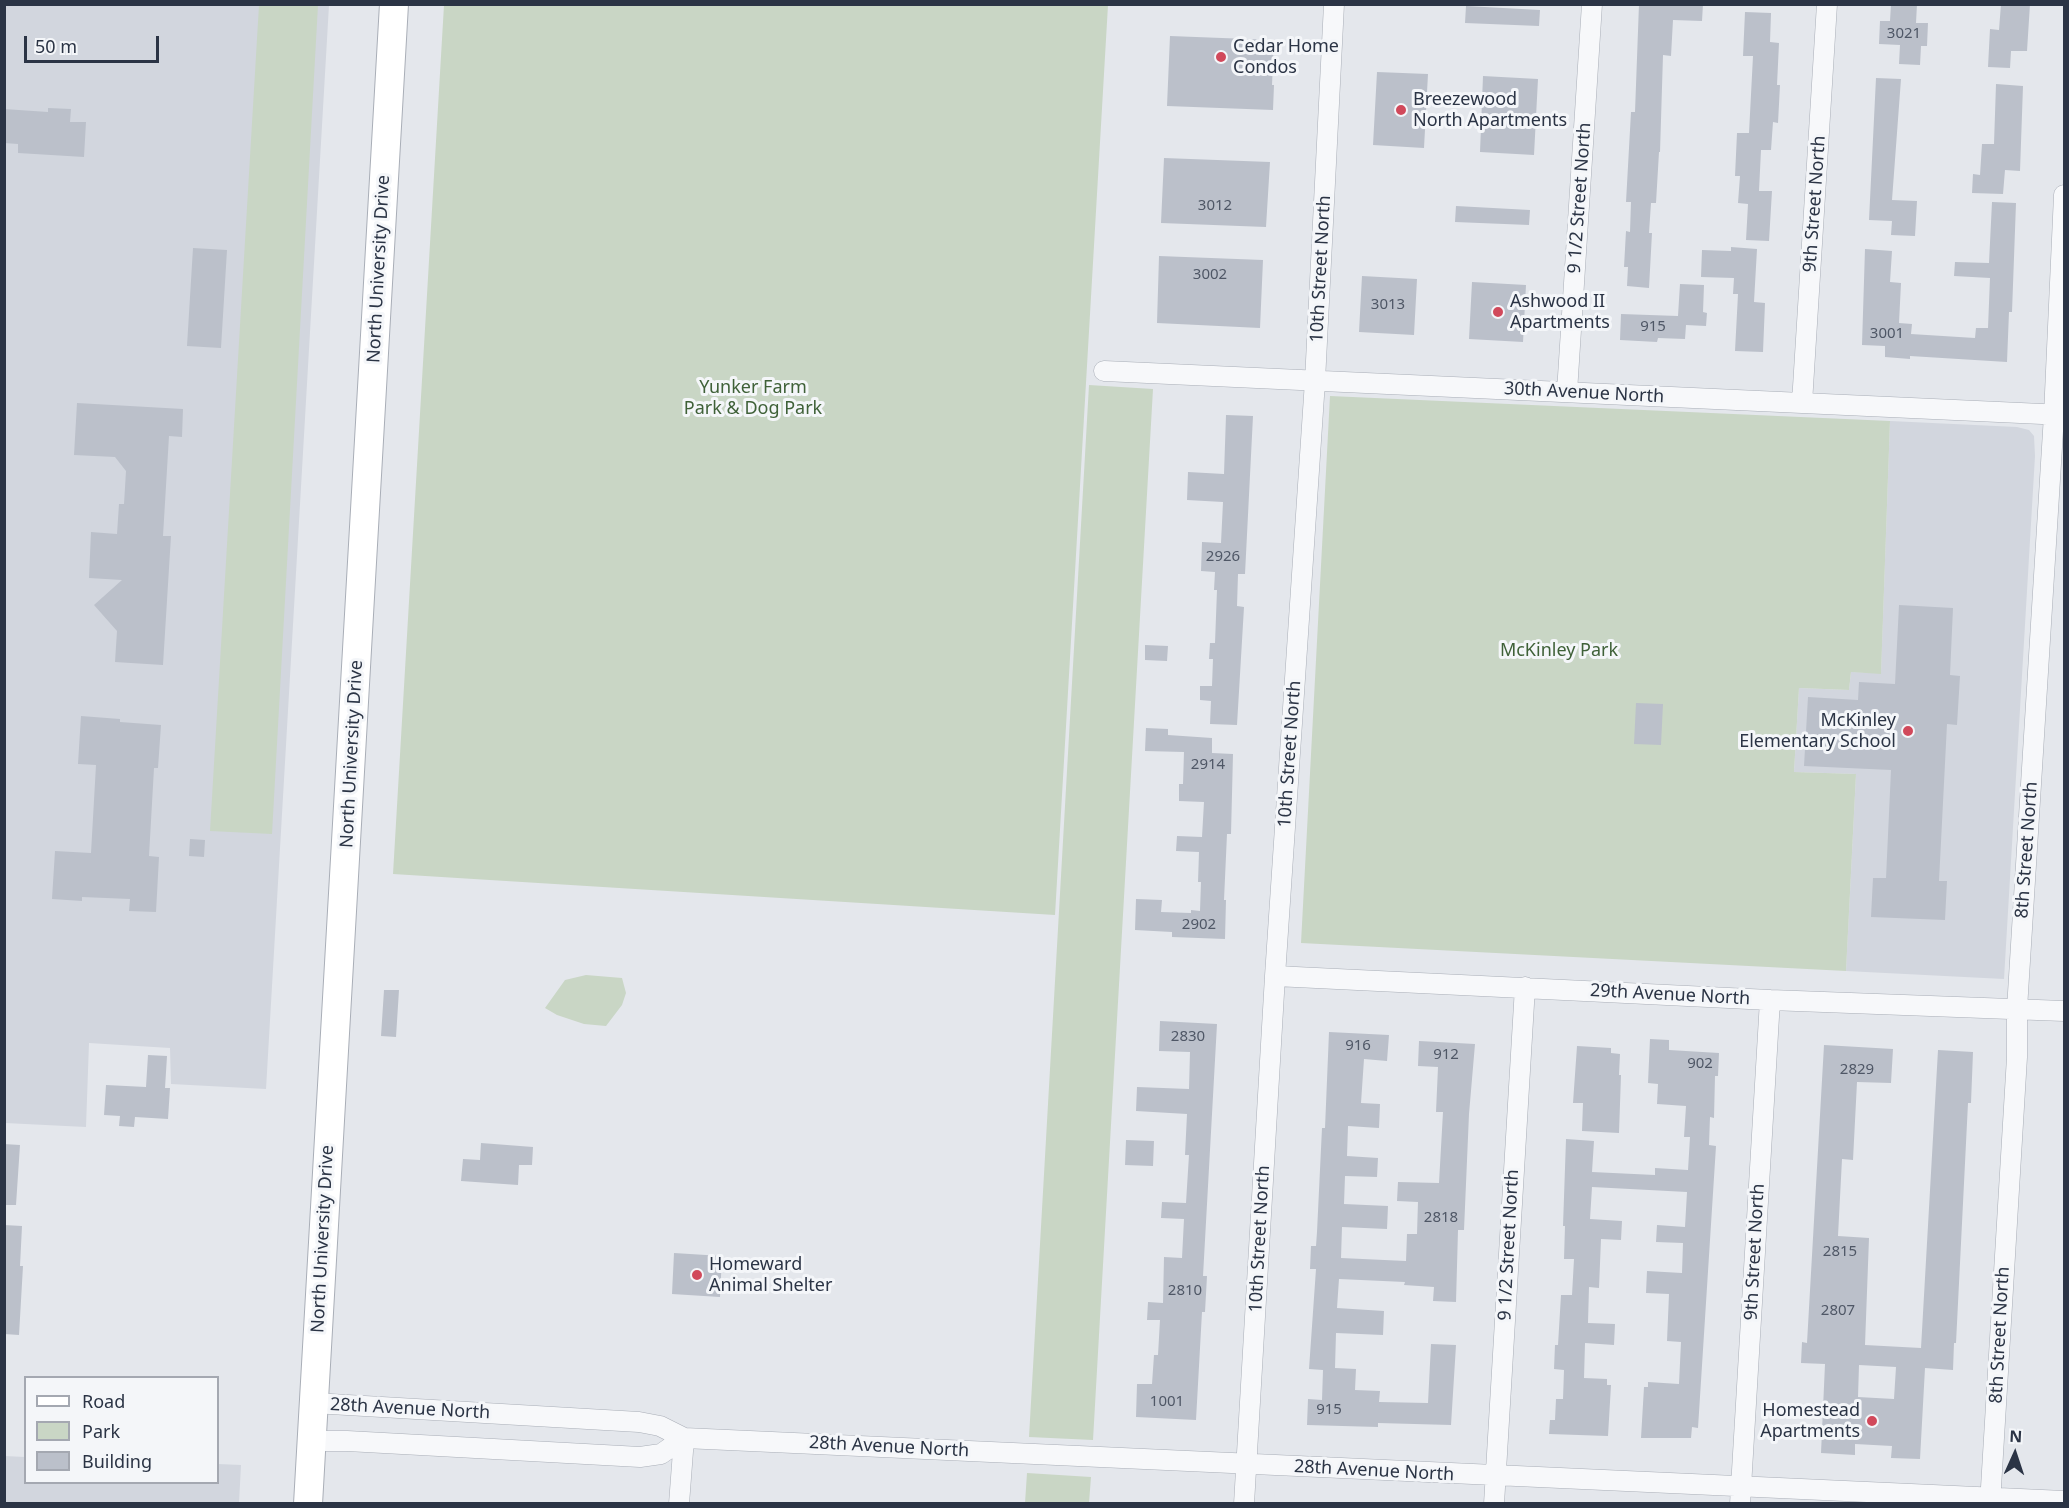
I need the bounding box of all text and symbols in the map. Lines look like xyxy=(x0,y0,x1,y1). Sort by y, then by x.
scale bar xyxy=(27,24,162,62)
house number: 3021 xyxy=(1887,25,1921,43)
text: 50 m xyxy=(35,34,77,58)
place label: Cedar Home Condos xyxy=(1233,36,1339,78)
marker: Cedar Home Condos xyxy=(1214,50,1228,64)
place label: Breezewood North Apartments xyxy=(1413,89,1567,132)
marker: Breezewood North Apartments xyxy=(1394,103,1408,117)
street label: 9 1/2 Street North xyxy=(1564,122,1596,274)
street label: 9th Street North xyxy=(1799,135,1831,273)
street label: North University Drive xyxy=(363,175,395,363)
street label: 10th Street North xyxy=(1306,195,1336,343)
house number: 3012 xyxy=(1198,197,1232,215)
house number: 3002 xyxy=(1193,266,1227,284)
place label: Ashwood II Apartments xyxy=(1510,291,1610,334)
house number: 3013 xyxy=(1371,296,1405,314)
marker: Ashwood II Apartments xyxy=(1491,305,1505,319)
house number: 915 xyxy=(1640,318,1666,336)
house number: 3001 xyxy=(1870,325,1904,343)
park label: Yunker Farm Park & Dog Park xyxy=(684,377,822,420)
street label: 30th Avenue North xyxy=(1503,378,1665,408)
house number: 2926 xyxy=(1206,548,1240,566)
park label: McKinley Park xyxy=(1500,640,1618,662)
street label: North University Drive xyxy=(336,660,368,848)
street label: 10th Street North xyxy=(1274,680,1306,828)
place label: McKinley Elementary School xyxy=(1739,710,1896,752)
marker: McKinley Elementary School xyxy=(1901,724,1915,738)
house number: 2914 xyxy=(1191,756,1225,774)
street label: 8th Street North xyxy=(2011,781,2043,919)
house number: 2902 xyxy=(1182,916,1216,934)
street label: 29th Avenue North xyxy=(1589,980,1751,1010)
house number: 2830 xyxy=(1171,1028,1205,1046)
house number: 916 xyxy=(1345,1037,1371,1055)
house number: 912 xyxy=(1433,1046,1459,1064)
house number: 902 xyxy=(1687,1055,1713,1073)
house number: 2829 xyxy=(1840,1061,1874,1079)
street label: North University Drive xyxy=(307,1145,339,1333)
street label: 10th Street North xyxy=(1245,1165,1275,1313)
street label: 9 1/2 Street North xyxy=(1494,1169,1524,1321)
street label: 9th Street North xyxy=(1741,1183,1769,1321)
house number: 2818 xyxy=(1424,1209,1458,1227)
house number: 2815 xyxy=(1823,1243,1857,1261)
place label: Homeward Animal Shelter xyxy=(709,1254,832,1296)
street label: 8th Street North xyxy=(1986,1266,2014,1404)
marker: Homeward Animal Shelter xyxy=(690,1268,704,1282)
house number: 2810 xyxy=(1168,1282,1202,1300)
house number: 2807 xyxy=(1821,1302,1855,1320)
legend xyxy=(24,1376,219,1484)
text: Road xyxy=(82,1389,125,1413)
house number: 1001 xyxy=(1150,1393,1184,1411)
street label: 28th Avenue North xyxy=(329,1394,491,1424)
place label: Homestead Apartments xyxy=(1760,1400,1860,1442)
house number: 915 xyxy=(1316,1401,1342,1419)
marker: Homestead Apartments xyxy=(1865,1414,1879,1428)
text: Park xyxy=(82,1419,120,1443)
north arrow xyxy=(1985,1424,2045,1484)
text: N xyxy=(2009,1425,2023,1447)
street label: 28th Avenue North xyxy=(808,1432,970,1462)
text: Building xyxy=(82,1449,152,1473)
street label: 28th Avenue North xyxy=(1293,1456,1455,1486)

